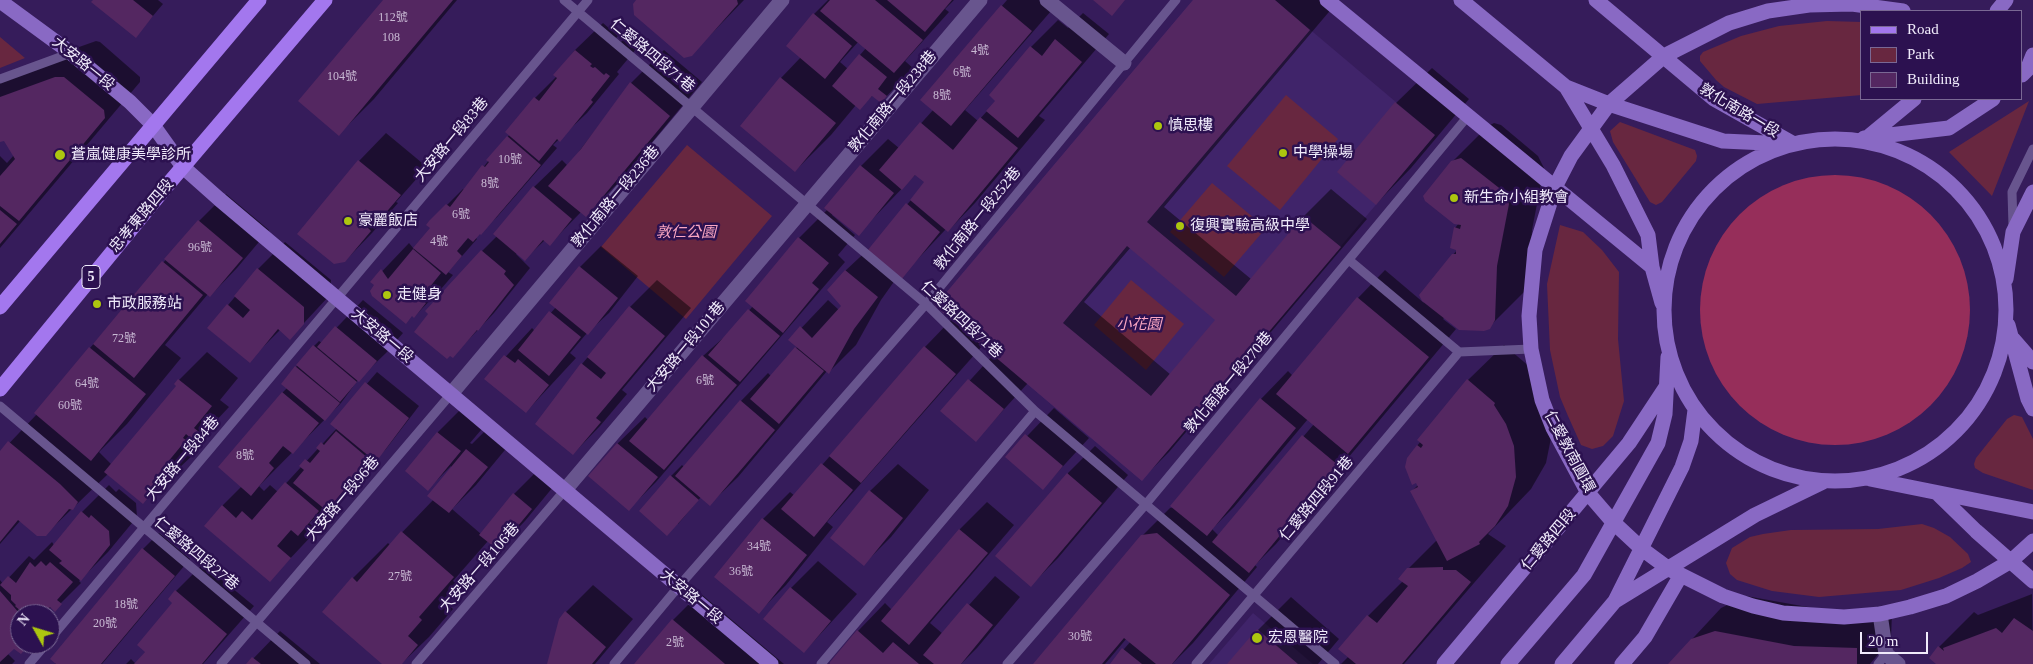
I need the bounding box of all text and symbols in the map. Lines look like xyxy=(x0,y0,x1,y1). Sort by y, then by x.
legend xyxy=(1860,10,2023,100)
house number: 112號 xyxy=(378,11,408,25)
street label: 仁愛路四段71巷 xyxy=(606,15,698,97)
text: Road xyxy=(1907,21,1939,37)
house number: 108 xyxy=(382,31,400,45)
street label: 大安路一段 xyxy=(48,33,118,95)
house number: 4號 xyxy=(971,44,989,58)
text: Park xyxy=(1907,46,1935,62)
street label: 敦化南路一段238巷 xyxy=(845,47,941,157)
house number: 6號 xyxy=(953,66,971,80)
house number: 104號 xyxy=(327,70,357,84)
text: Building xyxy=(1907,71,1960,87)
street label: 敦化南路一段 xyxy=(1696,80,1782,142)
house number: 8號 xyxy=(933,89,951,103)
street label: 大安路一段83巷 xyxy=(411,94,493,186)
place label: 慎思樓 xyxy=(1168,117,1213,135)
marker: 慎思樓 xyxy=(1152,120,1164,132)
street label: 敦化南路一段236巷 xyxy=(568,142,664,252)
place label: 中學操場 xyxy=(1293,144,1353,162)
place label: 蒼嵐健康美學診所 xyxy=(71,146,191,164)
marker: 中學操場 xyxy=(1277,147,1289,159)
marker: 蒼嵐健康美學診所 xyxy=(53,148,67,162)
house number: 10號 xyxy=(498,153,522,167)
street label: 敦化南路一段252巷 xyxy=(931,164,1025,274)
street label: 忠孝東路四段 xyxy=(106,176,178,256)
house number: 8號 xyxy=(481,177,499,191)
place label: 新生命小組教會 xyxy=(1464,189,1569,207)
marker: 新生命小組教會 xyxy=(1448,192,1460,204)
house number: 6號 xyxy=(452,208,470,222)
place label: 豪麗飯店 xyxy=(358,212,418,230)
marker: 豪麗飯店 xyxy=(342,215,354,227)
place label: 復興實驗高級中學 xyxy=(1190,217,1310,235)
marker: 復興實驗高級中學 xyxy=(1174,220,1186,232)
park label: 敦仁公園 xyxy=(656,224,716,242)
house number: 4號 xyxy=(430,235,448,249)
house number: 96號 xyxy=(188,241,212,255)
road number: 5 xyxy=(82,266,100,288)
street label: 仁愛路四段71巷 xyxy=(916,278,1006,362)
place label: 走健身 xyxy=(397,286,442,304)
marker: 走健身 xyxy=(381,289,393,301)
place label: 市政服務站 xyxy=(107,295,182,313)
marker: 市政服務站 xyxy=(91,298,103,310)
street label: 大安路一段101巷 xyxy=(643,298,729,396)
street label: 大安路一段 xyxy=(347,305,417,367)
park label: 小花園 xyxy=(1117,316,1161,334)
street label: 敦化南路一段270巷 xyxy=(1181,328,1277,438)
house number: 72號 xyxy=(112,332,136,346)
house number: 6號 xyxy=(696,374,714,388)
house number: 64號 xyxy=(75,377,99,391)
house number: 60號 xyxy=(58,399,82,413)
street label: 仁愛敦南圓環 xyxy=(1540,408,1598,496)
street label: 大安路一段84巷 xyxy=(142,413,224,505)
house number: 8號 xyxy=(236,449,254,463)
street label: 大安路一段96巷 xyxy=(302,453,384,545)
street label: 仁愛路四段91巷 xyxy=(1276,453,1358,545)
street label: 仁愛路四段 xyxy=(1518,505,1580,575)
street label: 仁愛路四段27巷 xyxy=(150,513,242,595)
street label: 大安路一段106巷 xyxy=(436,520,524,616)
house number: 34號 xyxy=(747,540,771,554)
house number: 36號 xyxy=(729,565,753,579)
street label: 大安路一段 xyxy=(656,566,726,628)
house number: 27號 xyxy=(388,570,412,584)
house number: 18號 xyxy=(114,598,138,612)
north arrow xyxy=(10,604,60,654)
text: N xyxy=(15,611,33,629)
house number: 20號 xyxy=(93,617,117,631)
scale bar xyxy=(1863,622,1930,654)
place label: 宏恩醫院 xyxy=(1268,629,1328,647)
house number: 30號 xyxy=(1068,630,1092,644)
marker: 宏恩醫院 xyxy=(1250,631,1264,645)
text: 20 m xyxy=(1868,633,1898,649)
house number: 2號 xyxy=(666,636,684,650)

